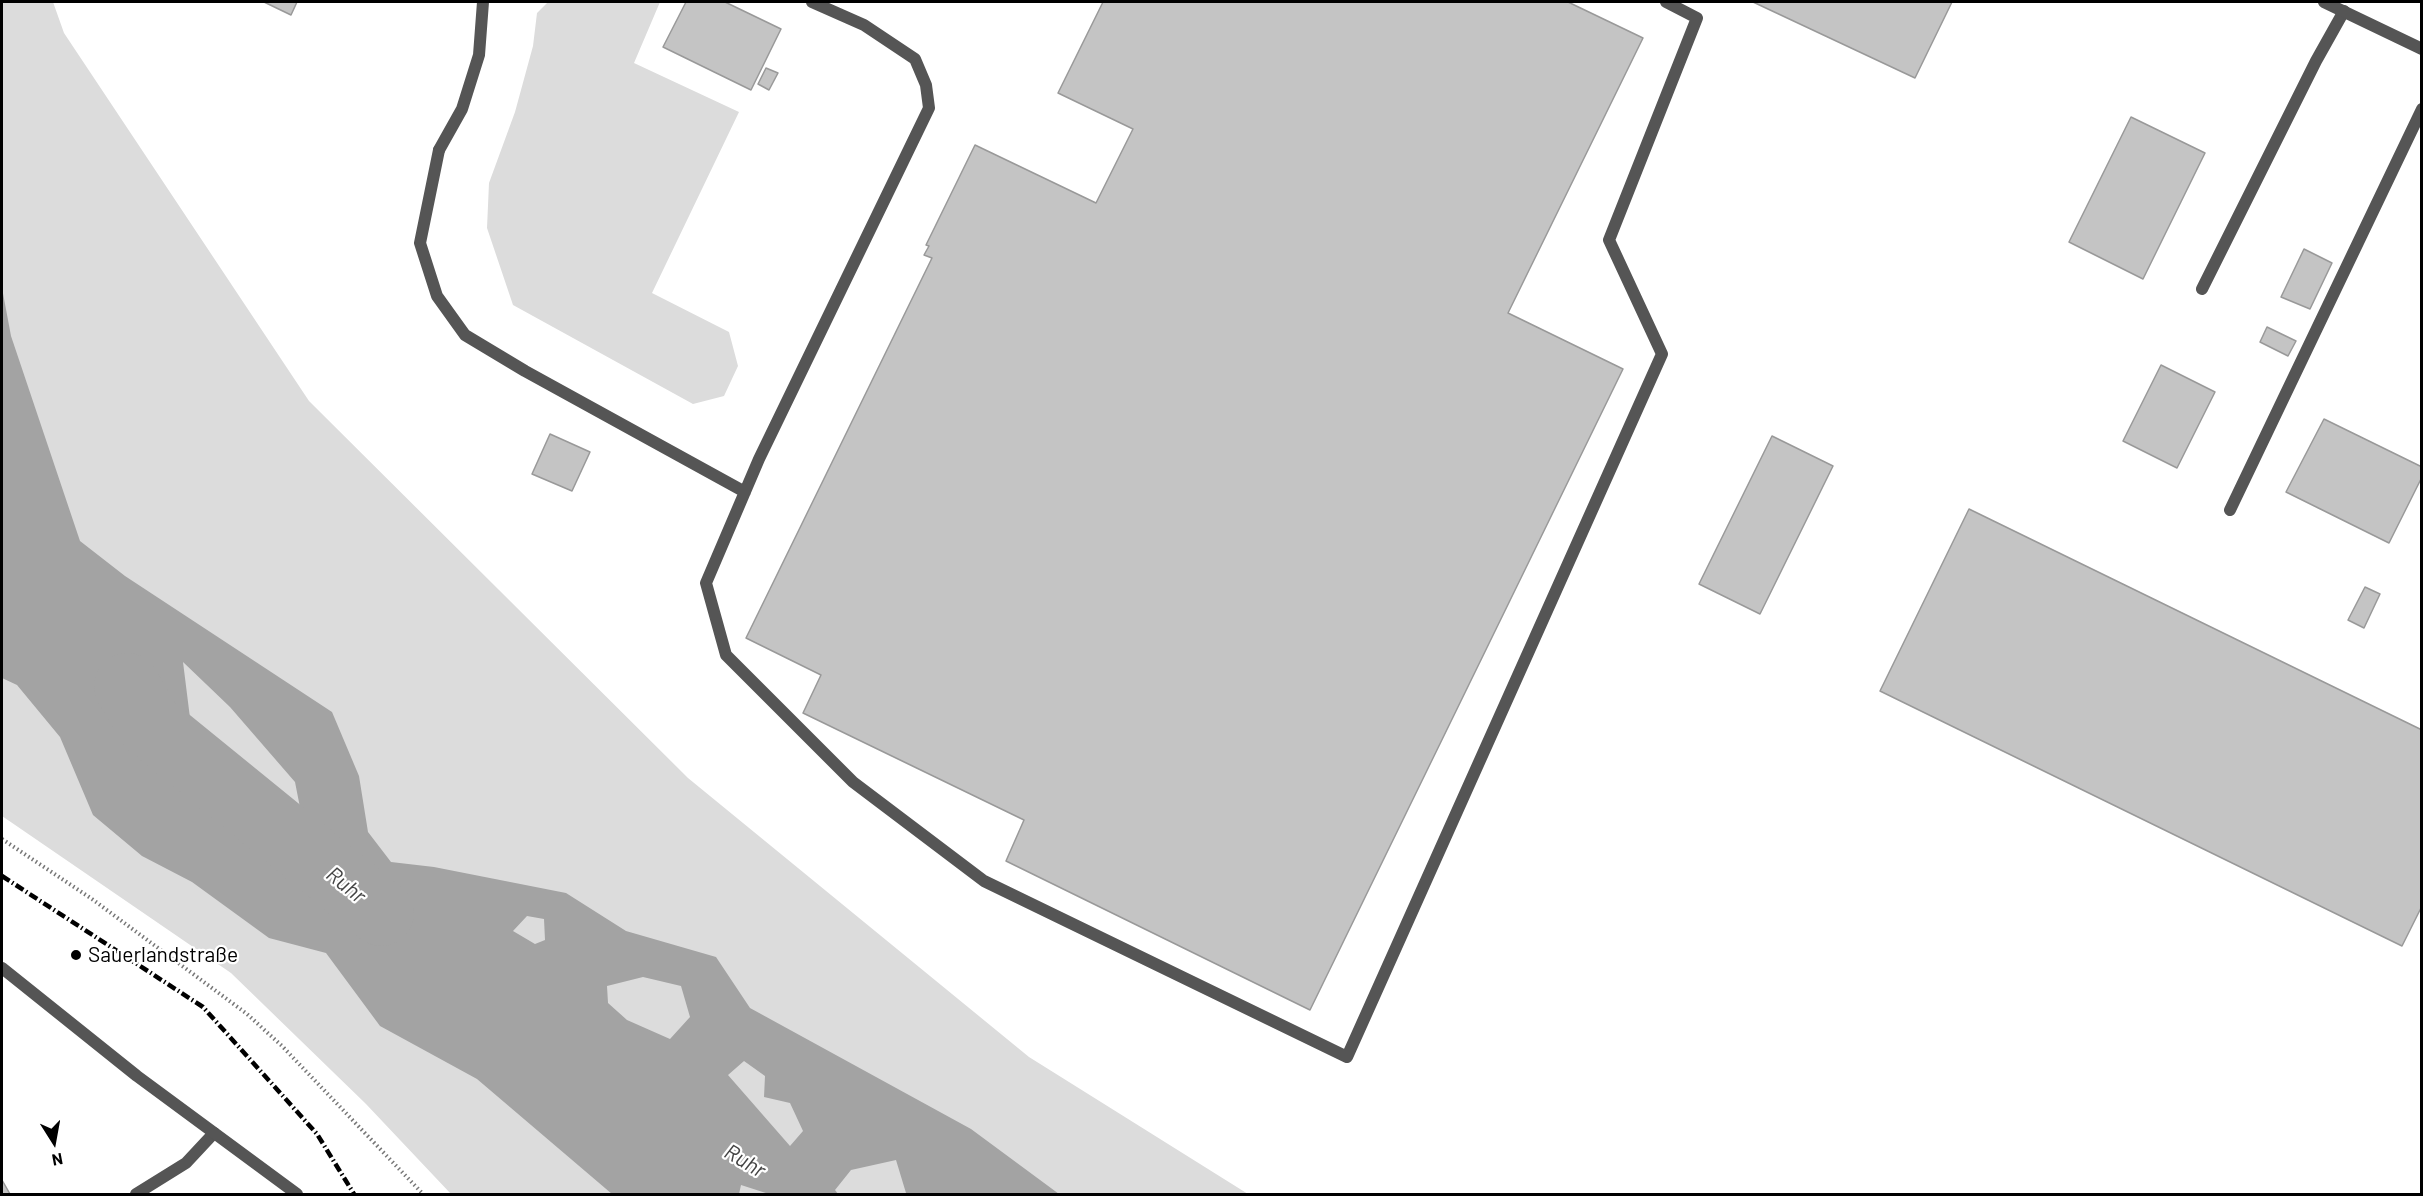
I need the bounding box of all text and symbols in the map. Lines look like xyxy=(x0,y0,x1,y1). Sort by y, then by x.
water label: Ruhr xyxy=(321,861,371,909)
place label: Sauerlandstraße xyxy=(88,942,238,968)
marker: Sauerlandstraße xyxy=(69,948,83,962)
north arrow xyxy=(24,1112,84,1172)
water label: Ruhr xyxy=(719,1138,771,1184)
text: N xyxy=(51,1150,65,1170)

